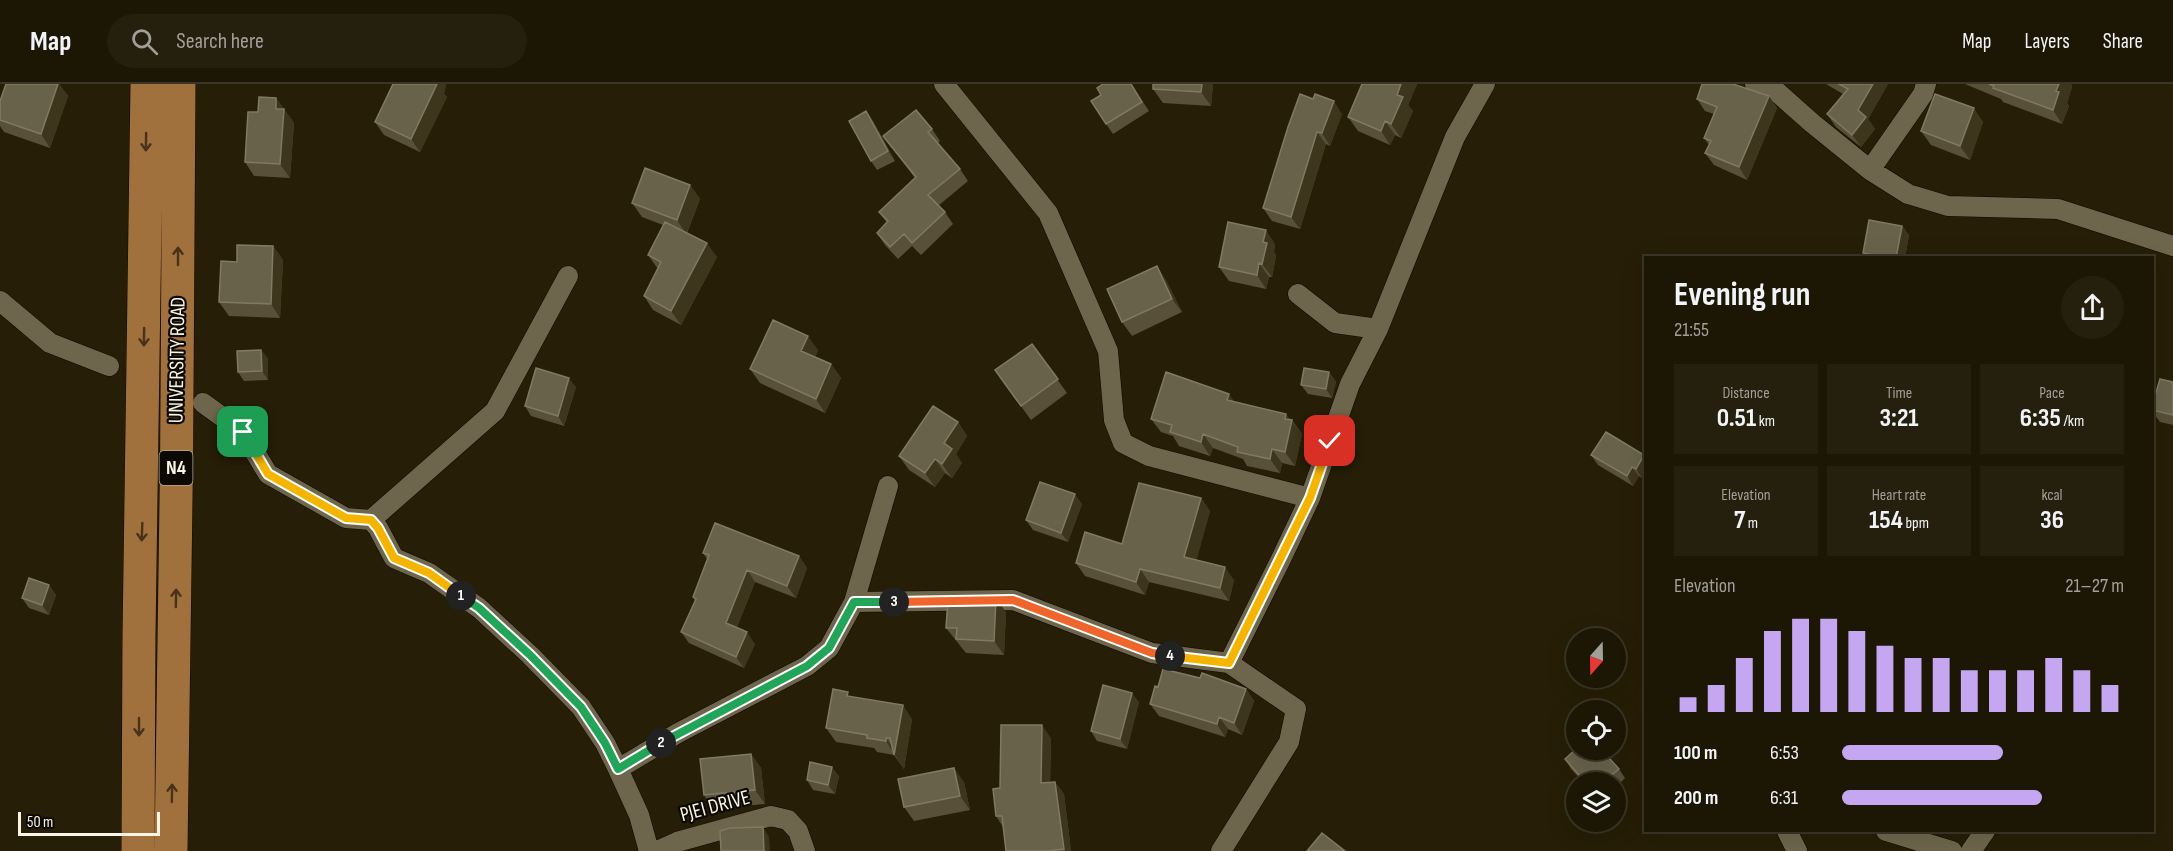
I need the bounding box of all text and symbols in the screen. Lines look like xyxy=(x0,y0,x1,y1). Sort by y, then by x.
search box xyxy=(107,14,527,68)
text: Map xyxy=(30,25,71,58)
icon: search xyxy=(128,25,161,58)
text: Search here xyxy=(176,28,264,55)
text: Map xyxy=(1962,29,1991,54)
text: Layers xyxy=(2024,29,2070,54)
text: Share xyxy=(2103,29,2143,54)
one-way arrow xyxy=(140,132,152,152)
one-way arrow xyxy=(172,246,184,266)
text: Evening run xyxy=(1674,275,1810,315)
button: share xyxy=(2061,276,2124,339)
street label: UNIVERSITY ROAD xyxy=(163,297,191,423)
text: 21:55 xyxy=(1674,318,1709,342)
one-way arrow xyxy=(138,327,150,347)
text: Distance xyxy=(1722,384,1770,403)
text: Time xyxy=(1886,384,1912,403)
text: Pace xyxy=(2039,384,2065,403)
text: 0.51 xyxy=(1717,403,1756,434)
text: 3:21 xyxy=(1879,403,1919,434)
text: 6:35 xyxy=(2020,403,2061,434)
pin xyxy=(217,406,268,457)
text: km xyxy=(1756,412,1775,431)
text: /km xyxy=(2061,412,2084,431)
icon: arrive xyxy=(226,415,259,448)
pin xyxy=(1304,415,1355,466)
icon: check xyxy=(1313,424,1346,457)
road number: N4 xyxy=(160,451,192,485)
text: Elevation xyxy=(1721,486,1771,505)
text: Heart rate xyxy=(1872,486,1926,505)
text: kcal xyxy=(2041,486,2063,505)
text: 7 xyxy=(1734,505,1745,536)
text: 154 xyxy=(1869,505,1903,536)
text: 36 xyxy=(2040,505,2064,536)
text: m xyxy=(1745,514,1758,533)
text: bpm xyxy=(1903,514,1929,533)
one-way arrow xyxy=(136,522,147,542)
text: Elevation xyxy=(1674,574,1736,598)
text: 21–27 m xyxy=(2065,574,2124,598)
pin: 1 xyxy=(446,581,476,611)
text: 1 xyxy=(458,586,464,605)
pin: 3 xyxy=(879,587,909,617)
one-way arrow xyxy=(170,588,182,608)
text: 3 xyxy=(890,592,898,611)
north arrow xyxy=(1566,628,1626,688)
map controls xyxy=(1566,628,1626,832)
pin: 4 xyxy=(1155,641,1185,671)
text: 4 xyxy=(1166,646,1174,665)
button: locate xyxy=(1566,700,1626,760)
one-way arrow xyxy=(133,717,145,737)
pin: 2 xyxy=(646,728,676,758)
text: 2 xyxy=(657,733,665,752)
text: 100 m xyxy=(1674,741,1717,765)
text: 6:53 xyxy=(1770,741,1799,765)
button: layers xyxy=(1566,772,1626,832)
one-way arrow xyxy=(166,783,178,803)
street label: PJEI DRIVE xyxy=(677,785,753,827)
text: 200 m xyxy=(1674,786,1718,810)
text: 6:31 xyxy=(1770,786,1798,810)
scale bar xyxy=(18,809,160,836)
text: 50 m xyxy=(27,813,53,832)

